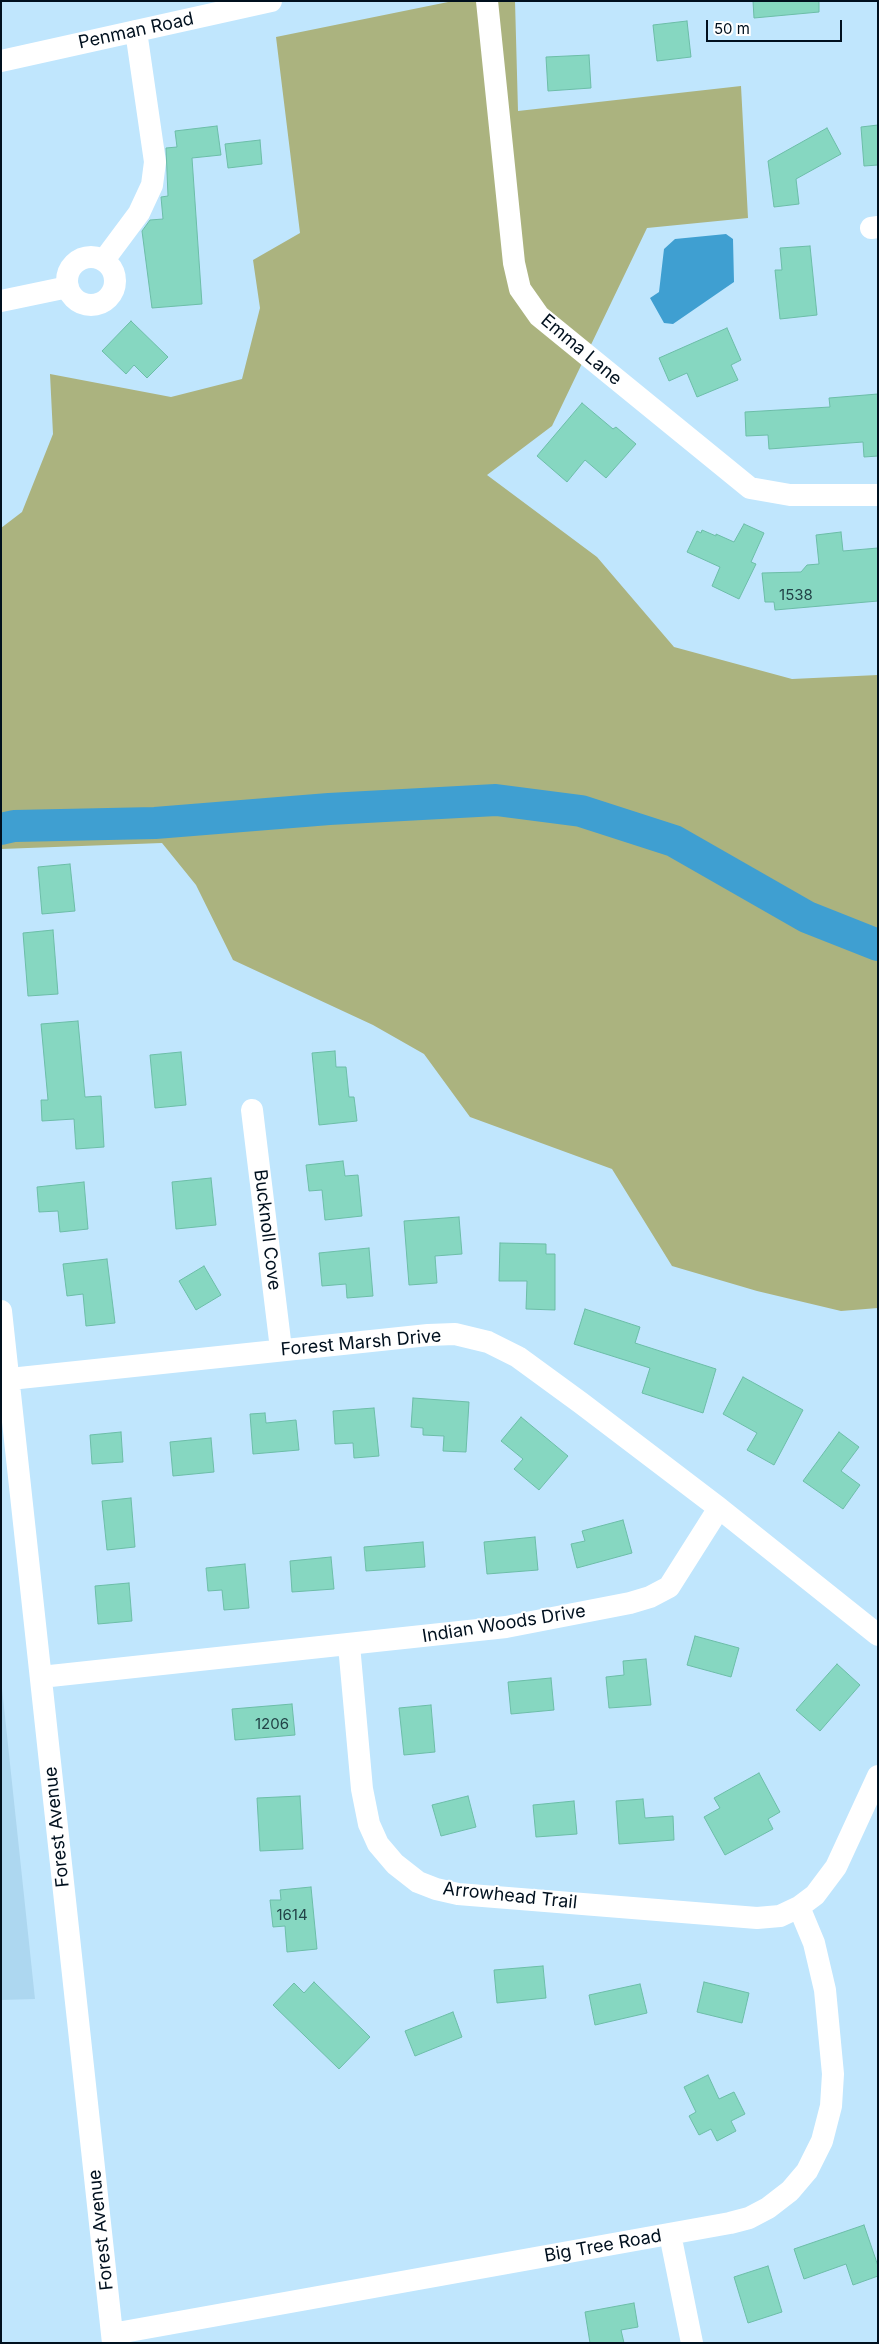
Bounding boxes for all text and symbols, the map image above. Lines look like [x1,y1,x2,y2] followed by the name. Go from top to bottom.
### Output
[76,8,196,54] street label: Penman Road
[709,10,845,42] scale bar
[714,19,750,38] text: 50 m
[536,310,626,390] street label: Emma Lane
[779,586,813,604] house number: 1538
[249,1168,285,1292] street label: Bucknoll Cove
[280,1325,442,1361] street label: Forest Marsh Drive
[421,1600,587,1648] street label: Indian Woods Drive
[255,1715,289,1733] house number: 1206
[40,1766,74,1888] street label: Forest Avenue
[442,1878,578,1914] street label: Arrowhead Trail
[276,1906,308,1924] house number: 1614
[84,2169,118,2291] street label: Forest Avenue
[543,2225,663,2267] street label: Big Tree Road

